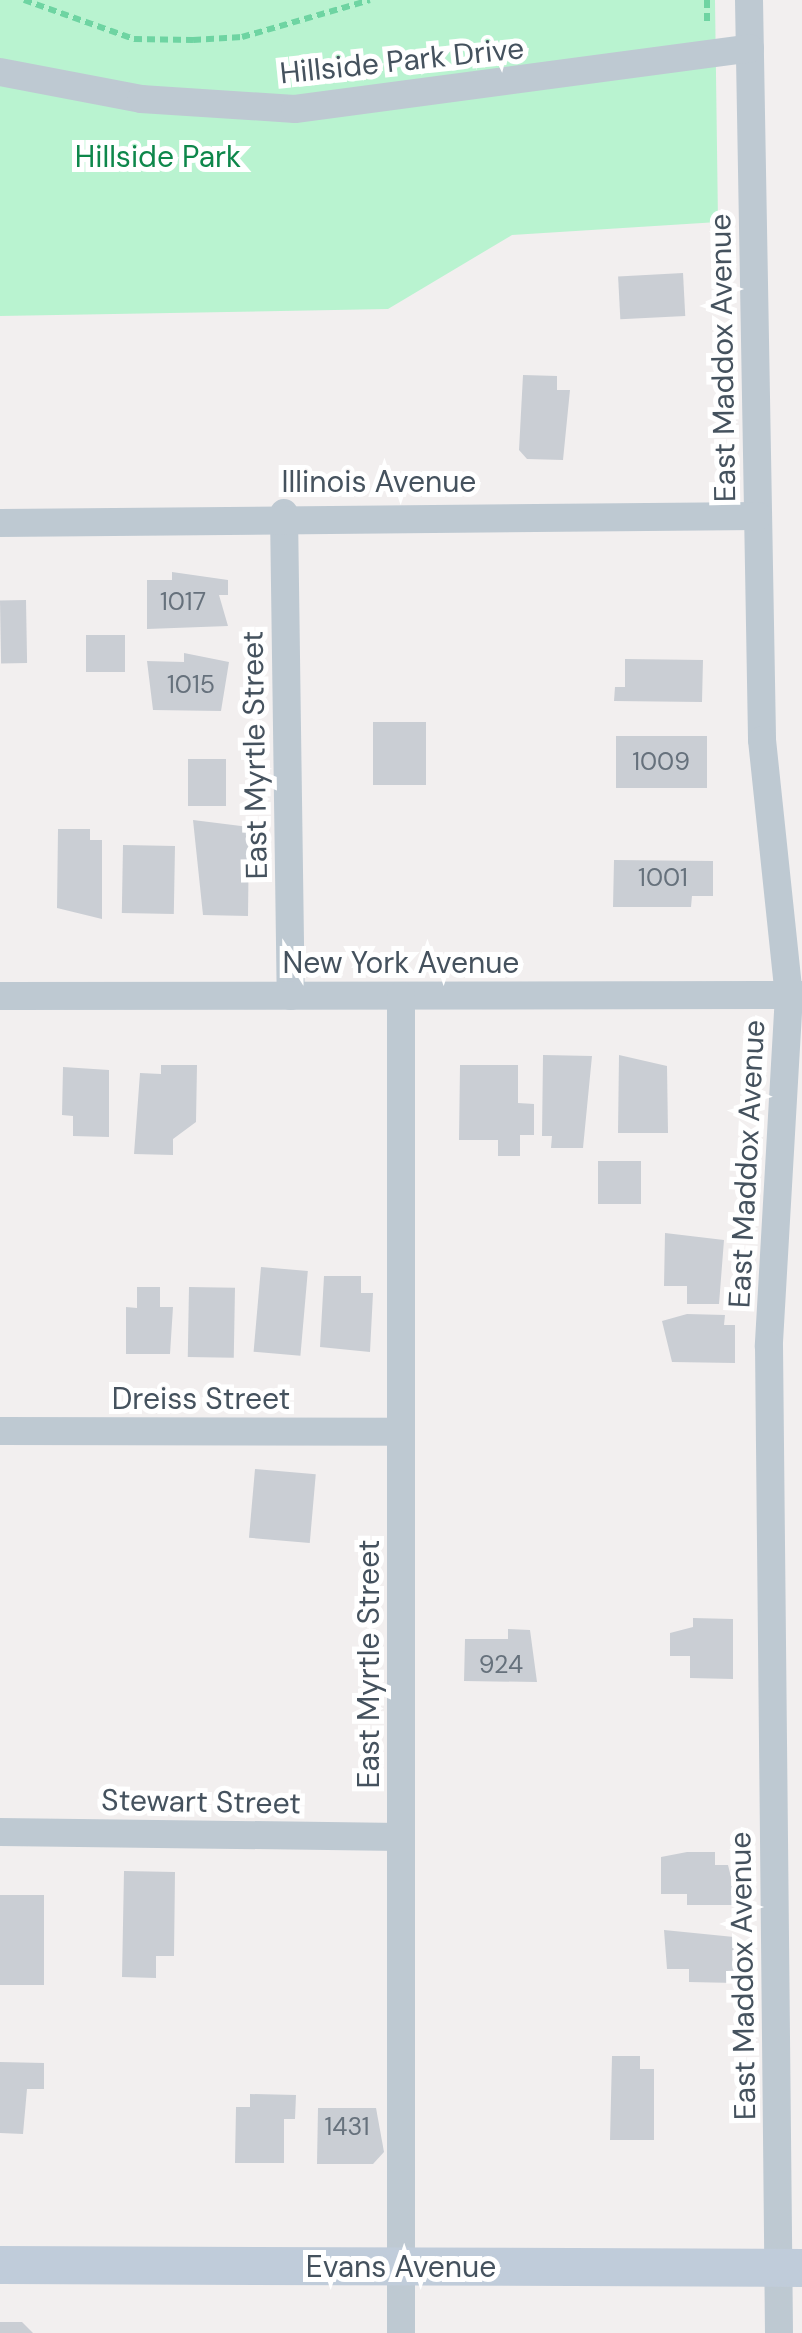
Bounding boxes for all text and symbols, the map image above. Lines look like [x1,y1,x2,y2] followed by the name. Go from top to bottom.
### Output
[278,30,526,92] street label: Hillside Park Drive
[75,139,241,175] park label: Hillside Park
[702,213,744,503] street label: East Maddox Avenue
[282,464,476,500] street label: Illinois Avenue
[160,587,206,617] house number: 1017
[235,630,275,880] street label: East Myrtle Street
[167,670,215,700] house number: 1015
[632,747,690,777] house number: 1009
[638,863,688,893] house number: 1001
[283,945,519,981] street label: New York Avenue
[721,1019,773,1309] street label: East Maddox Avenue
[112,1381,290,1417] street label: Dreiss Street
[351,1540,387,1788] street label: East Myrtle Street
[479,1650,523,1680] house number: 924
[101,1782,301,1822] street label: Stewart Street
[722,1831,764,2121] street label: East Maddox Avenue
[324,2112,370,2142] house number: 1431
[306,2249,496,2285] street label: Evans Avenue

